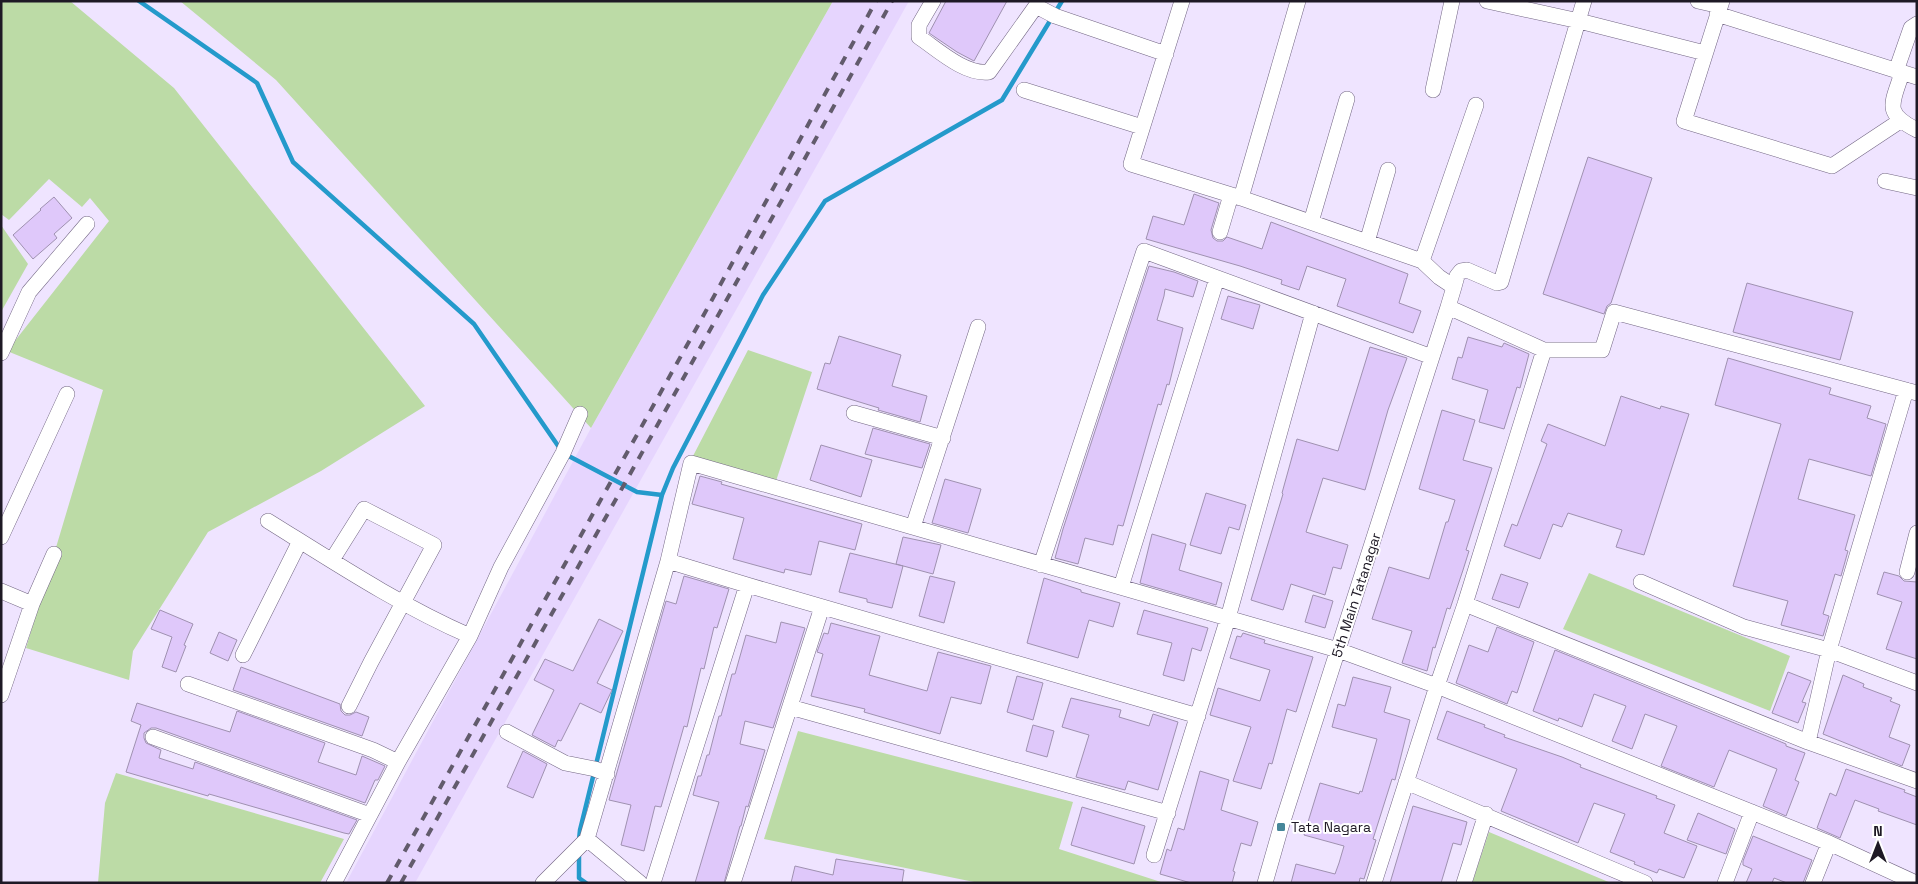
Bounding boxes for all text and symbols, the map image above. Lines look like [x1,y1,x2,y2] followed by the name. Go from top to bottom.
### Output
[1327,530,1385,660] street label: 5th Main Tatanagar
[1291,818,1371,836] place label: Tata Nagara
[1853,819,1903,869] north arrow
[1275,821,1287,833] marker: Tata Nagara
[1873,822,1883,840] text: N

